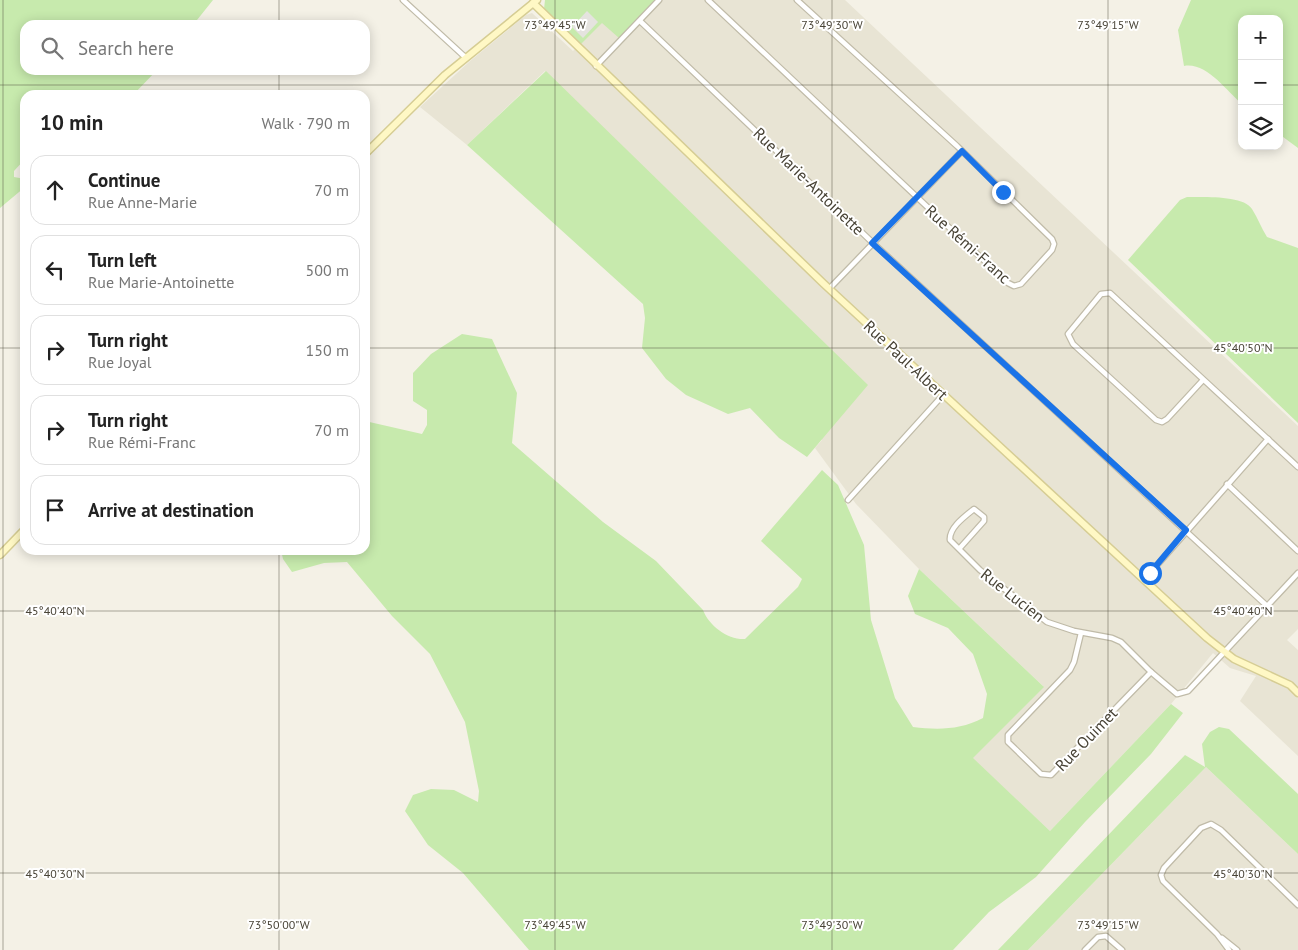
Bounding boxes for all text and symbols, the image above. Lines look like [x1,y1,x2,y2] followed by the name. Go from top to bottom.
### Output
[1238,15,1283,150] map controls
[1238,15,1283,60] button: +
[524,17,586,32] text: 73°49'45"W
[801,17,863,32] text: 73°49'30"W
[1077,17,1139,32] text: 73°49'15"W
[20,20,370,75] search box
[38,34,66,62] icon: search
[78,36,174,60] text: Search here
[1238,60,1283,105] button: −
[1238,105,1283,150] button: layers
[40,109,103,136] text: 10 min
[261,113,350,133] text: Walk · 790 m
[749,123,869,239] street label: Rue Marie-Antoinette
[88,168,160,192] text: Continue
[41,176,69,204] icon: ahead
[314,180,349,200] text: 70 m
[992,181,1015,204] route end
[88,192,197,212] text: Rue Anne-Marie
[921,200,1015,288] street label: Rue Rémi-Franc
[88,248,157,272] text: Turn left
[41,256,69,284] icon: left
[306,260,349,280] text: 500 m
[88,272,235,292] text: Rue Marie-Antoinette
[860,316,953,405] street label: Rue Paul-Albert
[88,328,168,352] text: Turn right
[41,336,69,364] icon: right
[306,340,349,360] text: 150 m
[1213,340,1273,355] text: 45°40'50"N
[88,352,152,372] text: Rue Joyal
[88,408,168,432] text: Turn right
[41,416,69,444] icon: right
[314,420,349,440] text: 70 m
[88,432,196,452] text: Rue Rémi-Franc
[41,496,69,524] icon: arrive
[88,498,254,522] text: Arrive at destination
[1139,562,1162,585] route start
[977,564,1049,626] street label: Rue Lucien
[25,603,85,618] text: 45°40'40"N
[1213,603,1273,618] text: 45°40'40"N
[1051,703,1122,775] street label: Rue Ouimet
[25,866,85,881] text: 45°40'30"N
[1213,866,1273,881] text: 45°40'30"N
[248,917,310,932] text: 73°50'00"W
[524,917,586,932] text: 73°49'45"W
[801,917,863,932] text: 73°49'30"W
[1077,917,1139,932] text: 73°49'15"W

